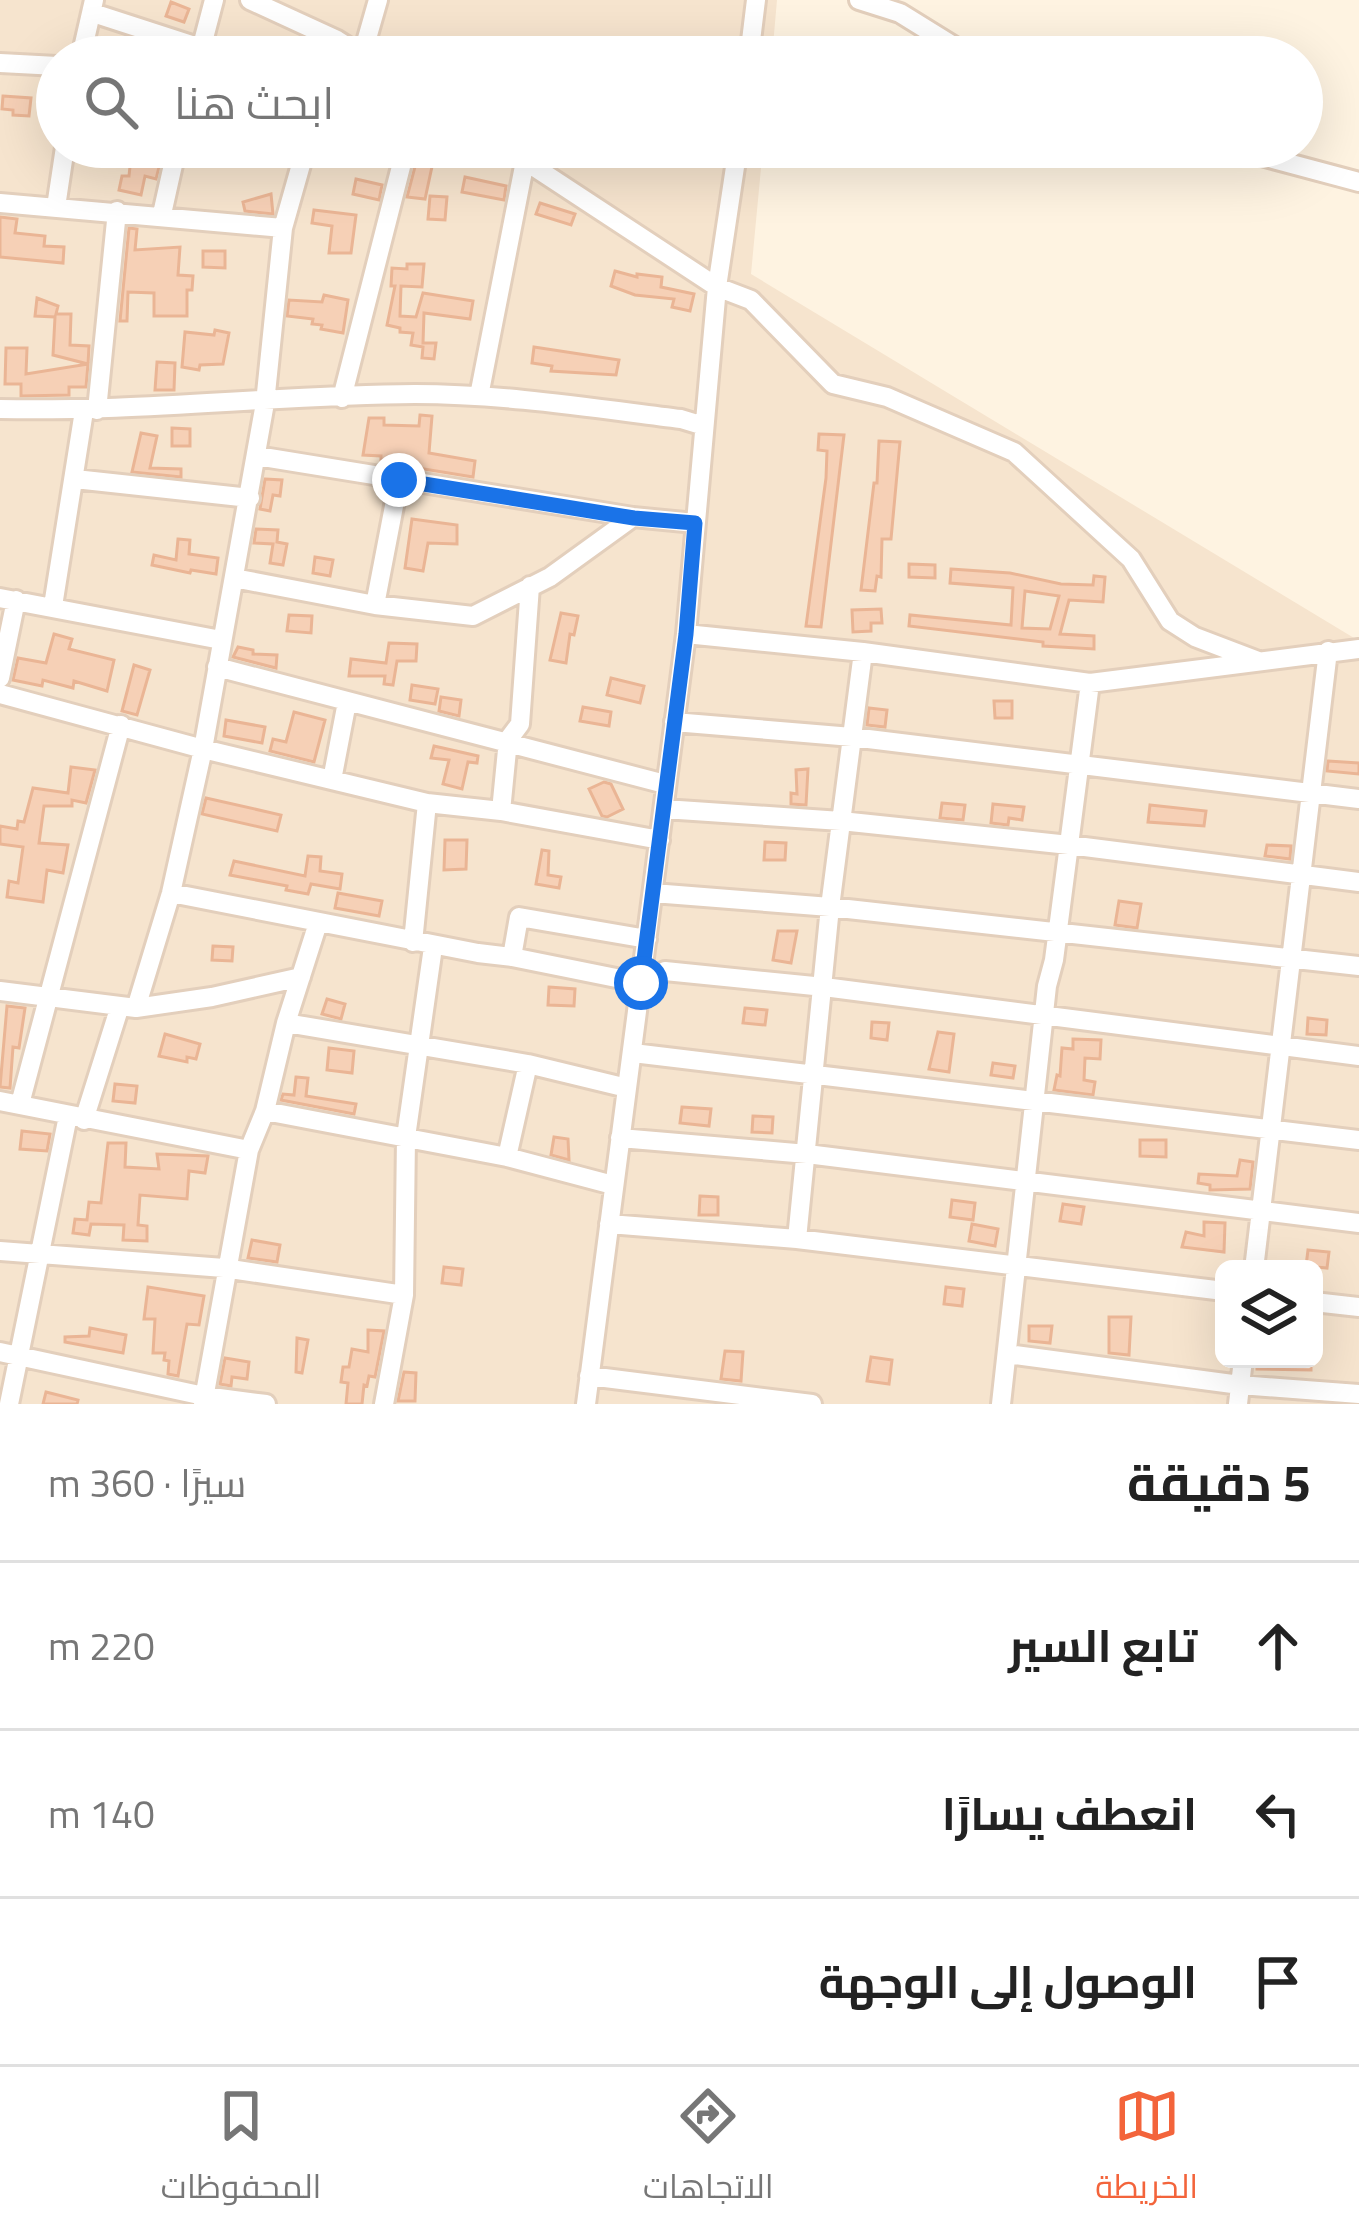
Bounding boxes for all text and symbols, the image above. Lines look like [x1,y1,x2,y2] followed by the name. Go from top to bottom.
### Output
[36,36,1323,168] search box
[174,68,334,136] text: ابحث هنا
[78,69,144,135] icon: search
[372,453,426,507] route end
[614,956,668,1010] route start
[1215,1260,1323,1368] map controls
[1215,1260,1323,1368] button: layers
[1127,1443,1311,1521] text: 5 دقيقة
[48,1453,246,1512] text: سيرًا · 360 m
[1008,1611,1197,1679] text: تابع السير
[1245,1613,1311,1679] icon: ahead
[48,1616,155,1675] text: 220 m
[942,1779,1197,1847] text: انعطف يسارًا
[1245,1781,1311,1847] icon: left
[48,1784,155,1843] text: 140 m
[819,1947,1197,2015] text: الوصول إلى الوجهة
[1245,1949,1311,2015] icon: arrive
[161,2083,321,2217] tab: المحفوظات
[643,2083,774,2217] tab: الاتجاهات
[1095,2083,1198,2217] tab: الخريطة

